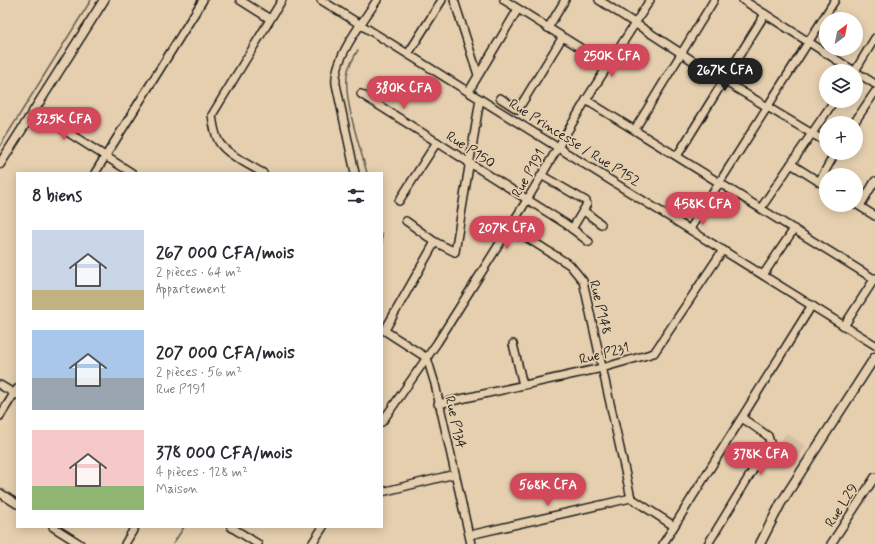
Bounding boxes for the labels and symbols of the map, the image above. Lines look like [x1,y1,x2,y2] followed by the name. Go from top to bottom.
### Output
[819,12,863,56] north arrow
[571,44,653,78] pin: 250K CFA
[684,58,766,92] pin: 267K CFA
[363,76,445,110] pin: 380K CFA
[505,95,644,191] street label: Rue Princesse / Rue P152
[23,107,105,141] pin: 325K CFA
[442,127,498,172] street label: Rue P150
[508,146,550,201] street label: Rue P191
[662,192,744,226] pin: 458K CFA
[466,216,548,250] pin: 207K CFA
[585,278,615,336] street label: Rue P148
[577,339,631,369] street label: Rue P231
[440,394,470,450] street label: Rue P134
[720,442,802,476] pin: 378K CFA
[507,473,589,507] pin: 568K CFA
[821,480,863,531] street label: Rue L29

